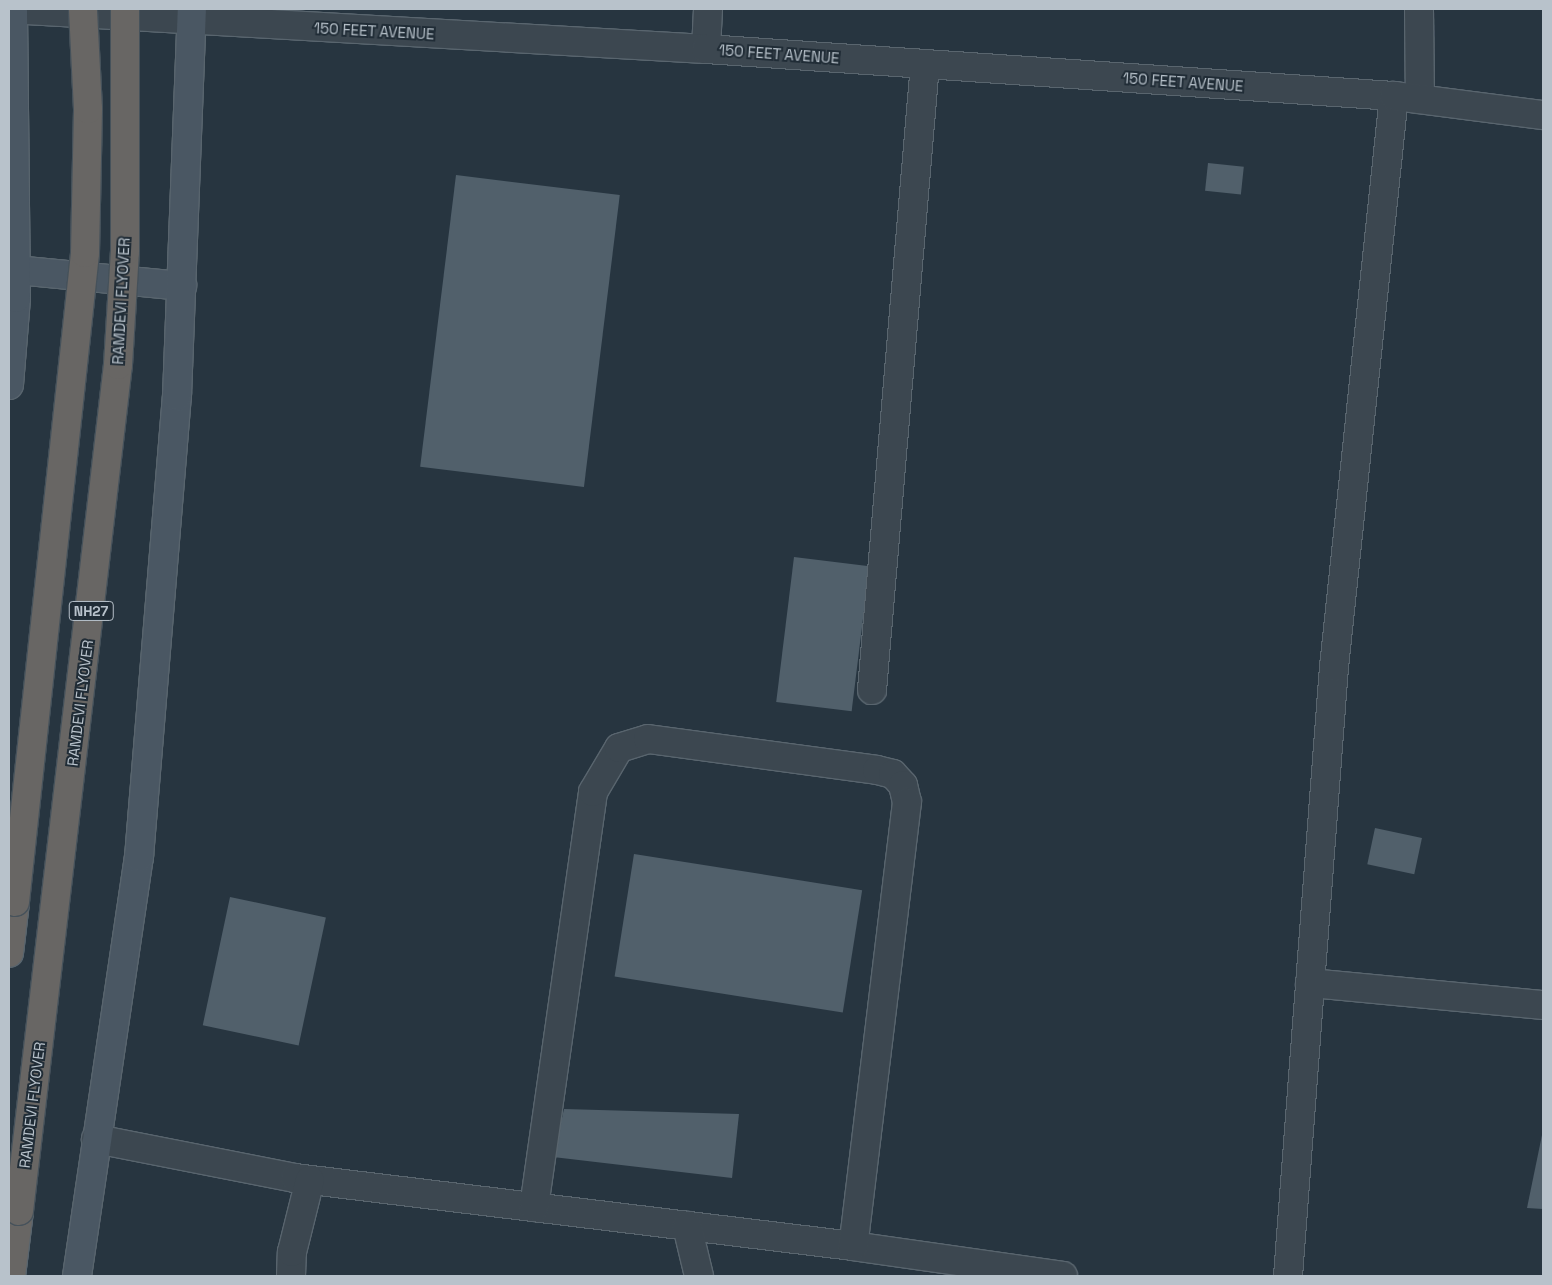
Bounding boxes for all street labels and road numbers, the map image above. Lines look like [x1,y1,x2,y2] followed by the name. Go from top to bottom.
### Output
[313,19,435,43] street label: 150 FEET AVENUE
[718,41,840,67] street label: 150 FEET AVENUE
[1122,69,1244,95] street label: 150 FEET AVENUE
[109,237,133,365] street label: RAMDEVI FLYOVER
[68,600,114,622] road number: NH27
[63,639,97,767] street label: RAMDEVI FLYOVER
[15,1041,49,1169] street label: RAMDEVI FLYOVER

